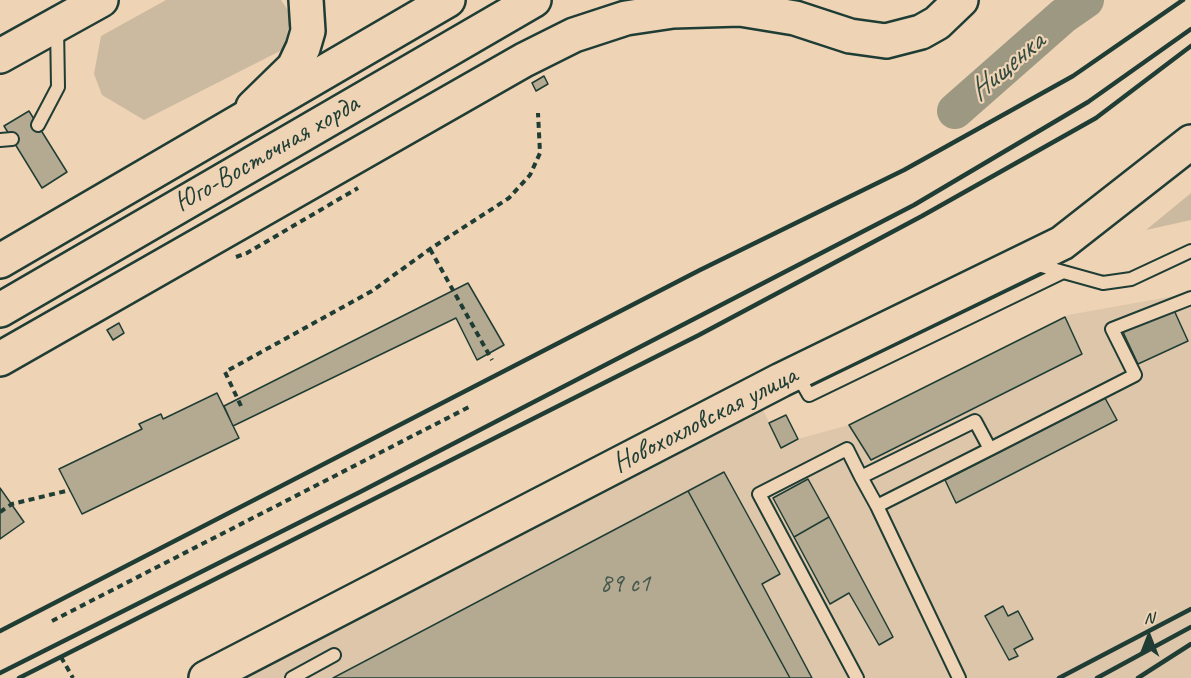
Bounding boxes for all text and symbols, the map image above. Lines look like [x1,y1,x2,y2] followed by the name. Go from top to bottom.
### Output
[962,25,1052,109] water label: Нищенка
[169,88,365,220] street label: Юго-Восточная хорда
[607,359,803,481] street label: Новохохловская улица
[600,568,650,600] house number: 89 с1
[1119,606,1179,666] north arrow
[1144,608,1154,628] text: N

